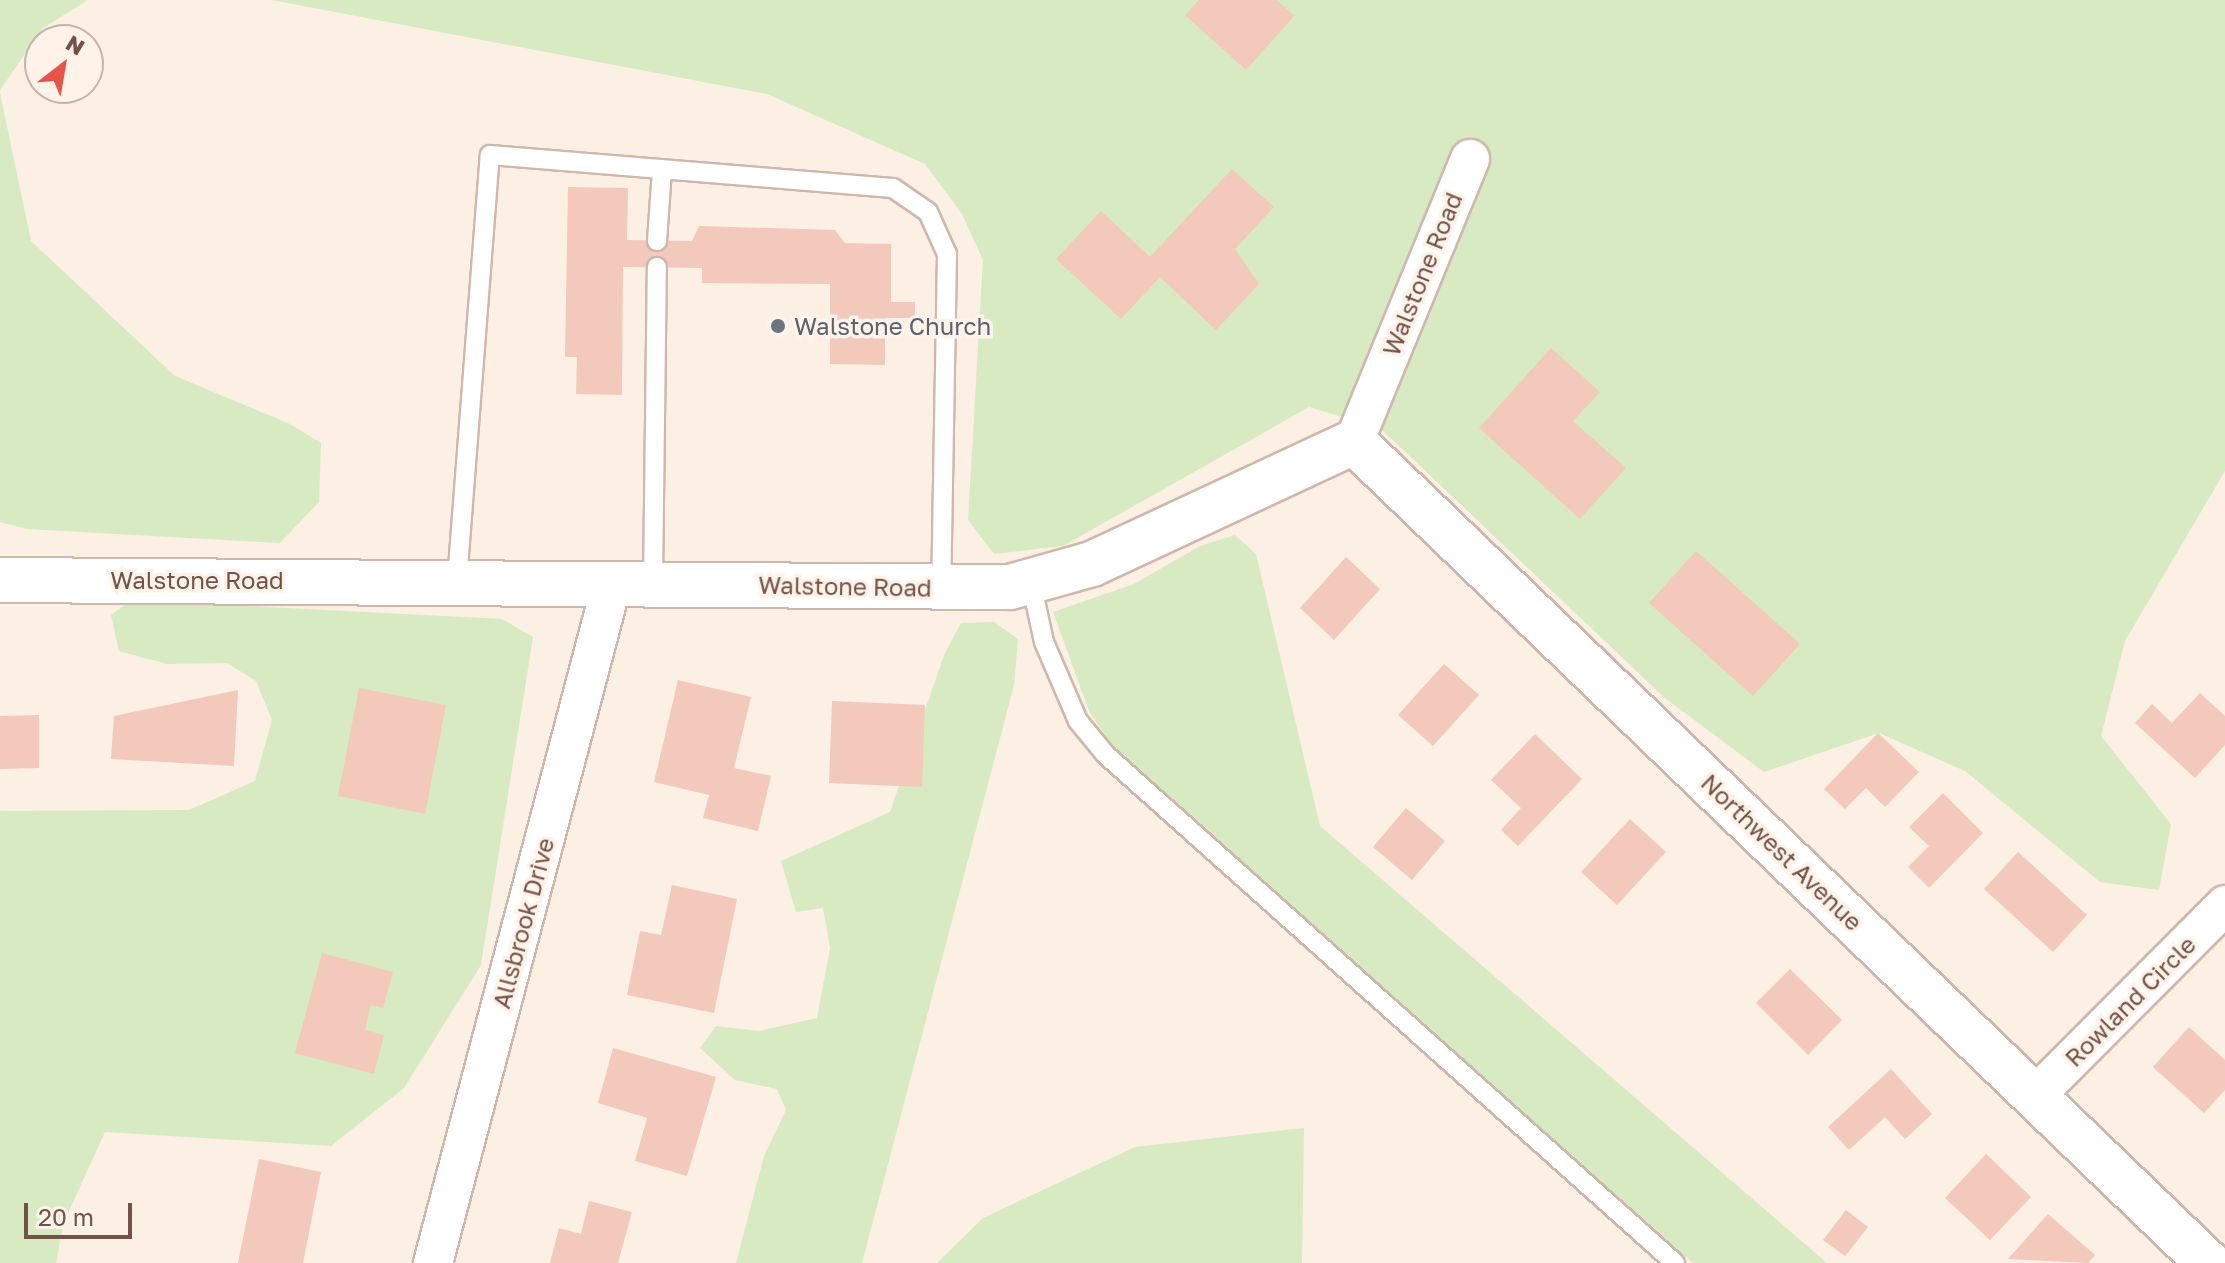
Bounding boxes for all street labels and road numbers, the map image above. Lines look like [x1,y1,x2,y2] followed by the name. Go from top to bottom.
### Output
[1376,188,1468,360] street label: Walstone Road
[110,566,284,594] street label: Walstone Road
[758,570,932,602] street label: Walstone Road
[1695,768,1869,936] street label: Northwest Avenue
[486,835,560,1011] street label: Allsbrook Drive
[2059,930,2201,1072] street label: Rowland Circle

